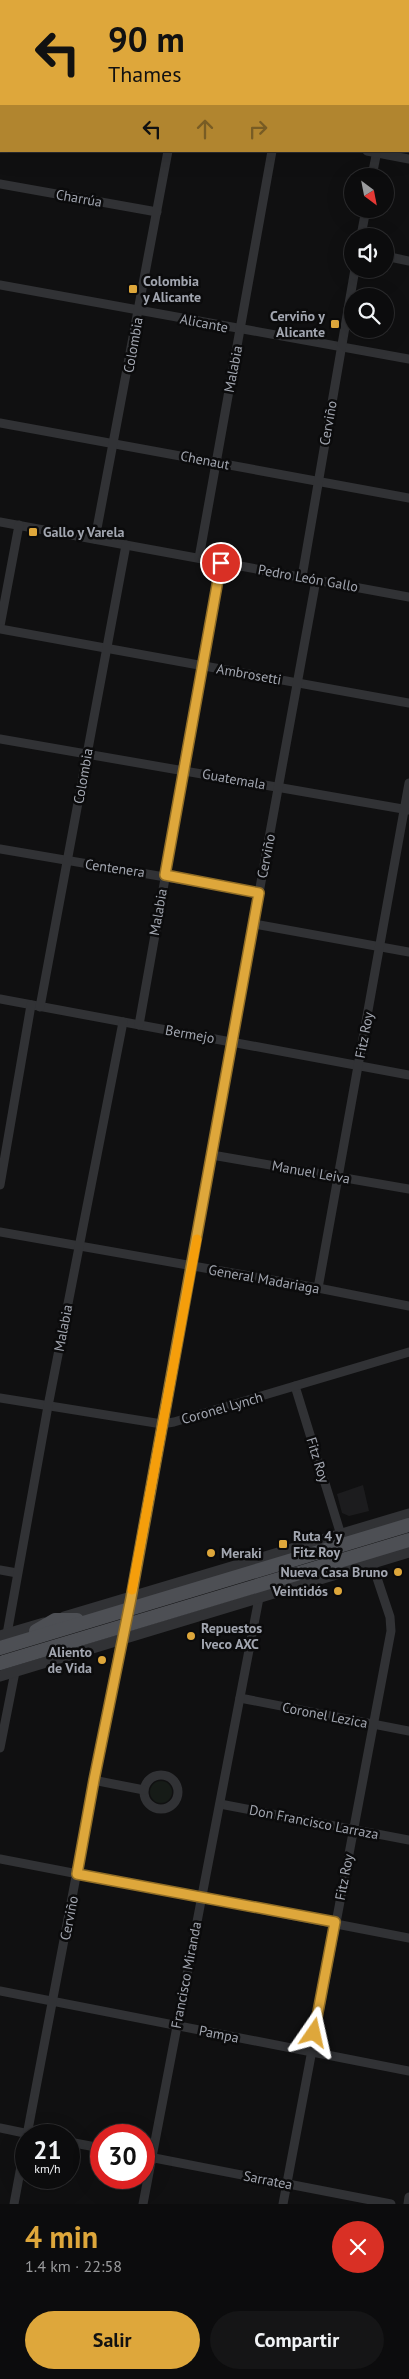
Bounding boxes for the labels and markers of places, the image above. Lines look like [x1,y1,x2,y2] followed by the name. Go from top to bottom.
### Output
[142,272,201,306] place label: Colombia y Alicante
[127,283,139,295] marker: Colombia y Alicante
[270,307,325,341] place label: Cerviño y Alicante
[329,318,341,330] marker: Cerviño y Alicante
[43,523,125,541] place label: Gallo y Varela
[27,526,39,538] marker: Gallo y Varela
[200,542,242,584] pin
[293,1527,343,1561] place label: Ruta 4 y Fitz Roy
[277,1538,289,1550] marker: Ruta 4 y Fitz Roy
[221,1544,262,1562] place label: Meraki
[205,1547,217,1559] marker: Meraki
[280,1563,388,1581] place label: Nueva Casa Bruno
[392,1566,404,1578] marker: Nueva Casa Bruno
[271,1582,328,1600] place label: Veintidós
[332,1585,344,1597] marker: Veintidós
[201,1619,262,1653] place label: Repuestos Iveco AXC
[185,1630,197,1642] marker: Repuestos Iveco AXC
[48,1643,92,1677] place label: Aliento de Vida
[96,1654,108,1666] marker: Aliento de Vida

